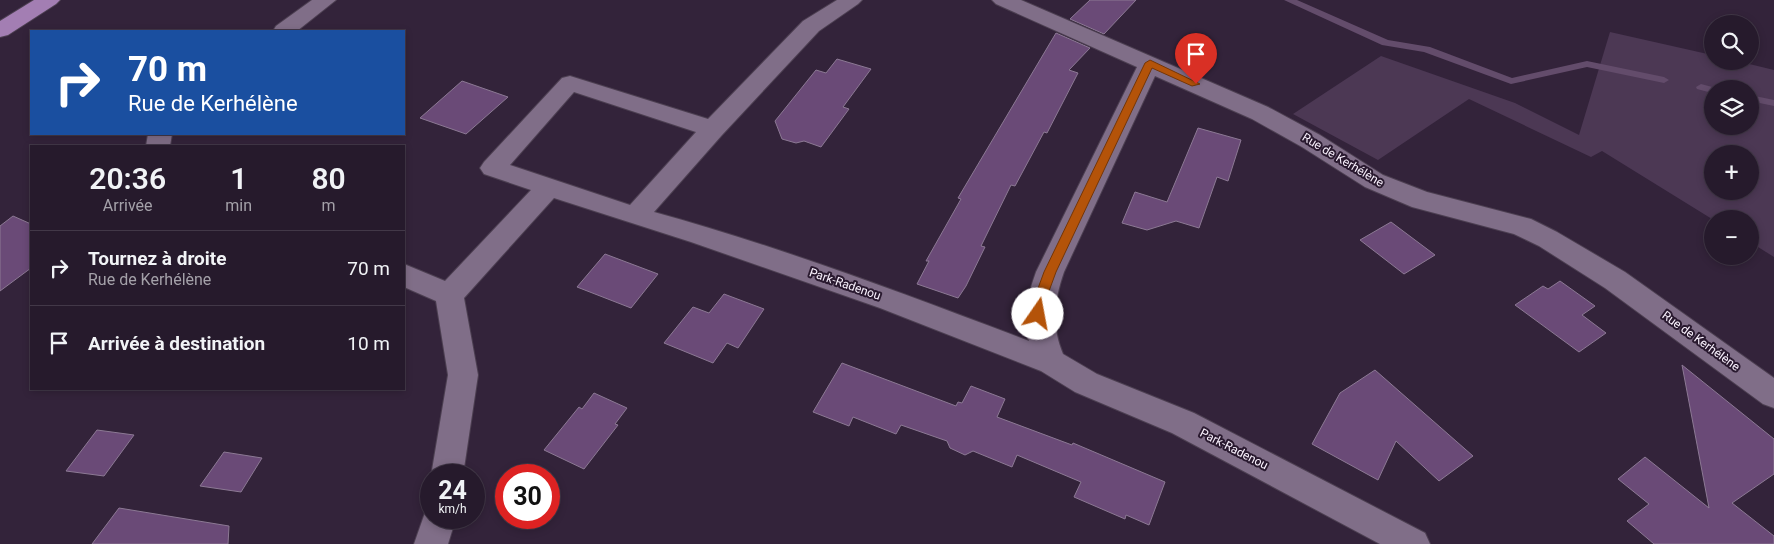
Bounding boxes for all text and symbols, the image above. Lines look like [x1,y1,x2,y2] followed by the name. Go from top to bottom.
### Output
[1704,15,1759,265] map controls
[1704,15,1759,70] button: search
[1175,33,1217,84] pin
[1182,40,1210,68] icon: arrive
[128,49,207,90] text: 70 m
[45,50,110,115] icon: right
[1704,80,1759,135] button: layers
[128,91,298,116] text: Rue de Kerhélène
[1300,130,1386,190] street label: Rue de Kerhélène
[1704,145,1759,200] button: +
[89,161,166,196] text: 20:36
[230,161,247,196] text: 1
[311,161,346,196] text: 80
[103,196,153,215] text: Arrivée
[225,196,252,215] text: min
[322,196,336,215] text: m
[1704,210,1759,265] button: −
[88,247,227,270] text: Tournez à droite
[45,254,73,282] icon: right
[347,257,390,280] text: 70 m
[807,265,883,303] street label: Park-Radenou
[88,270,211,289] text: Rue de Kerhélène
[1011,287,1063,339] position arrow
[1659,308,1743,374] street label: Rue de Kerhélène
[45,329,73,357] icon: arrive
[88,332,265,355] text: Arrivée à destination
[347,332,390,355] text: 10 m
[1198,426,1270,472] street label: Park-Radenou
[495,464,560,529] speed limit sign: 30
[438,476,467,505] text: 24
[438,502,467,516] text: km/h

